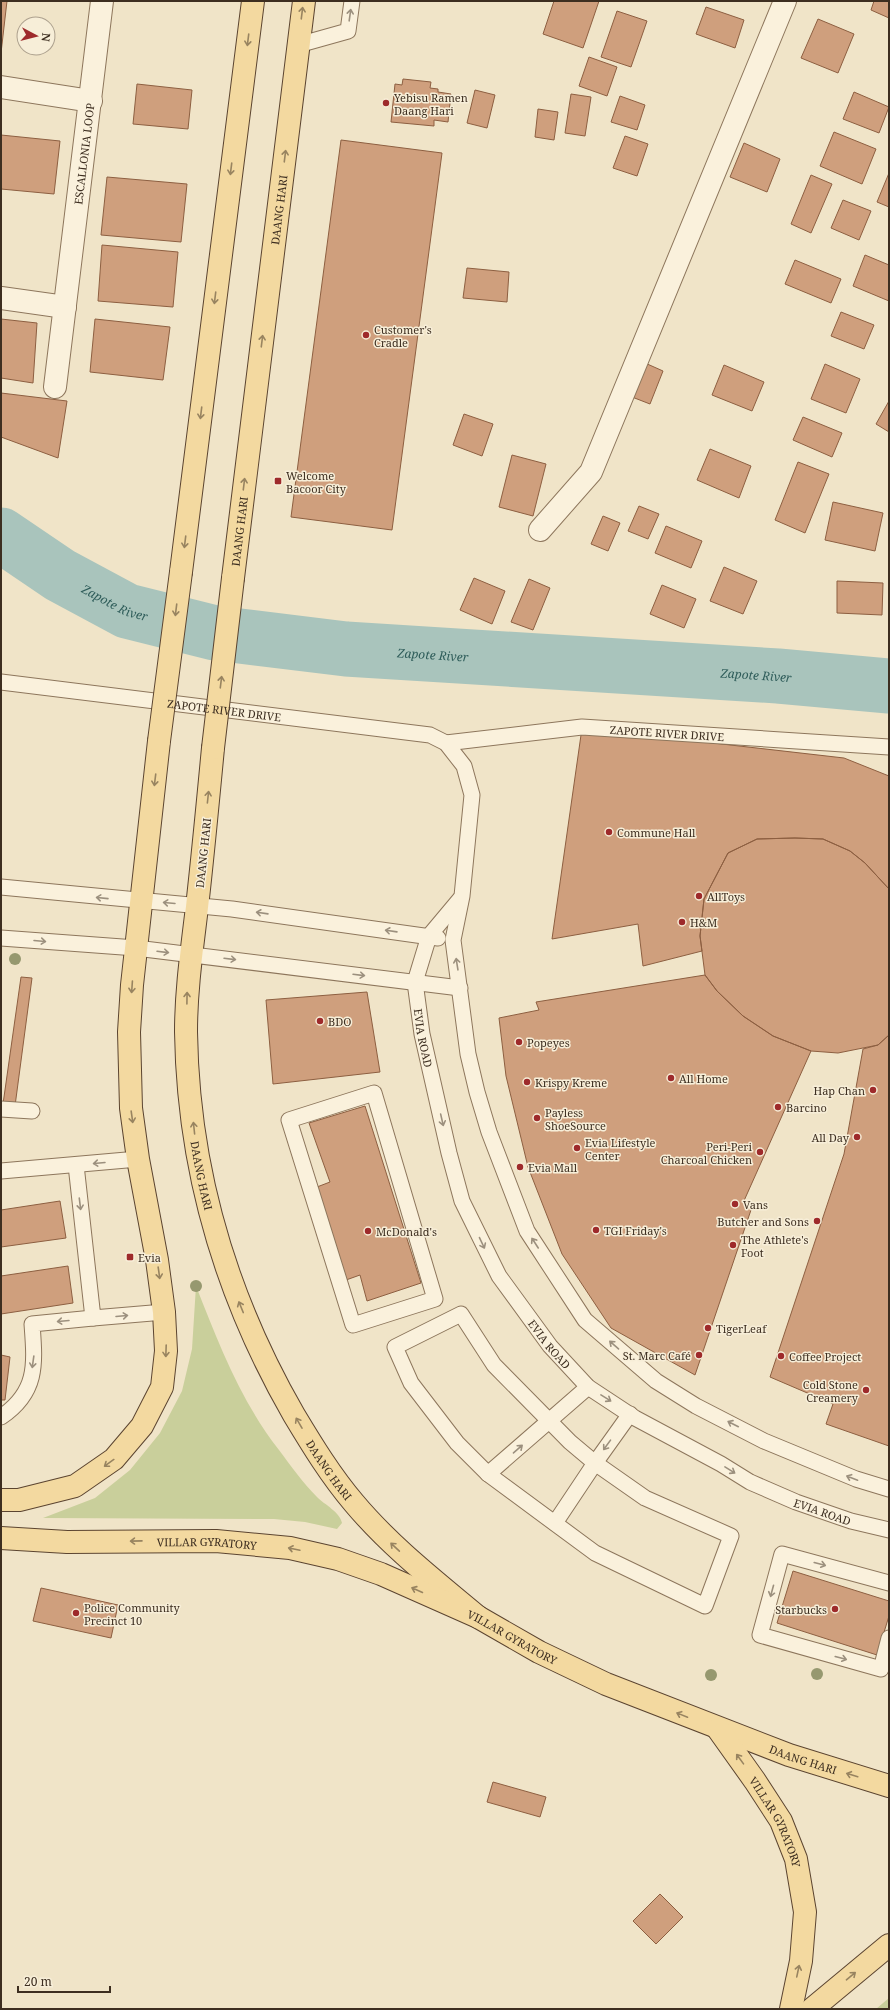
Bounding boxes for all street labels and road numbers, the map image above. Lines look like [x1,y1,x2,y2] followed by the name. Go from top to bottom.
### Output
[70,102,97,205] street label: ESCALLONIA LOOP
[267,174,290,246] street label: DAANG HARI
[227,496,250,567] street label: DAANG HARI
[167,695,282,724] street label: ZAPOTE RIVER DRIVE
[609,721,725,744] street label: ZAPOTE RIVER DRIVE
[192,817,214,889] street label: DAANG HARI
[411,1008,437,1069] street label: EVIA ROAD
[188,1140,217,1212] street label: DAANG HARI
[525,1316,574,1372] street label: EVIA ROAD
[303,1437,356,1503] street label: DAANG HARI
[792,1494,853,1528] street label: EVIA ROAD
[157,1533,258,1552] street label: VILLAR GYRATORY
[465,1606,560,1667] street label: VILLAR GYRATORY
[767,1741,839,1777] street label: DAANG HARI
[747,1773,805,1868] street label: VILLAR GYRATORY

